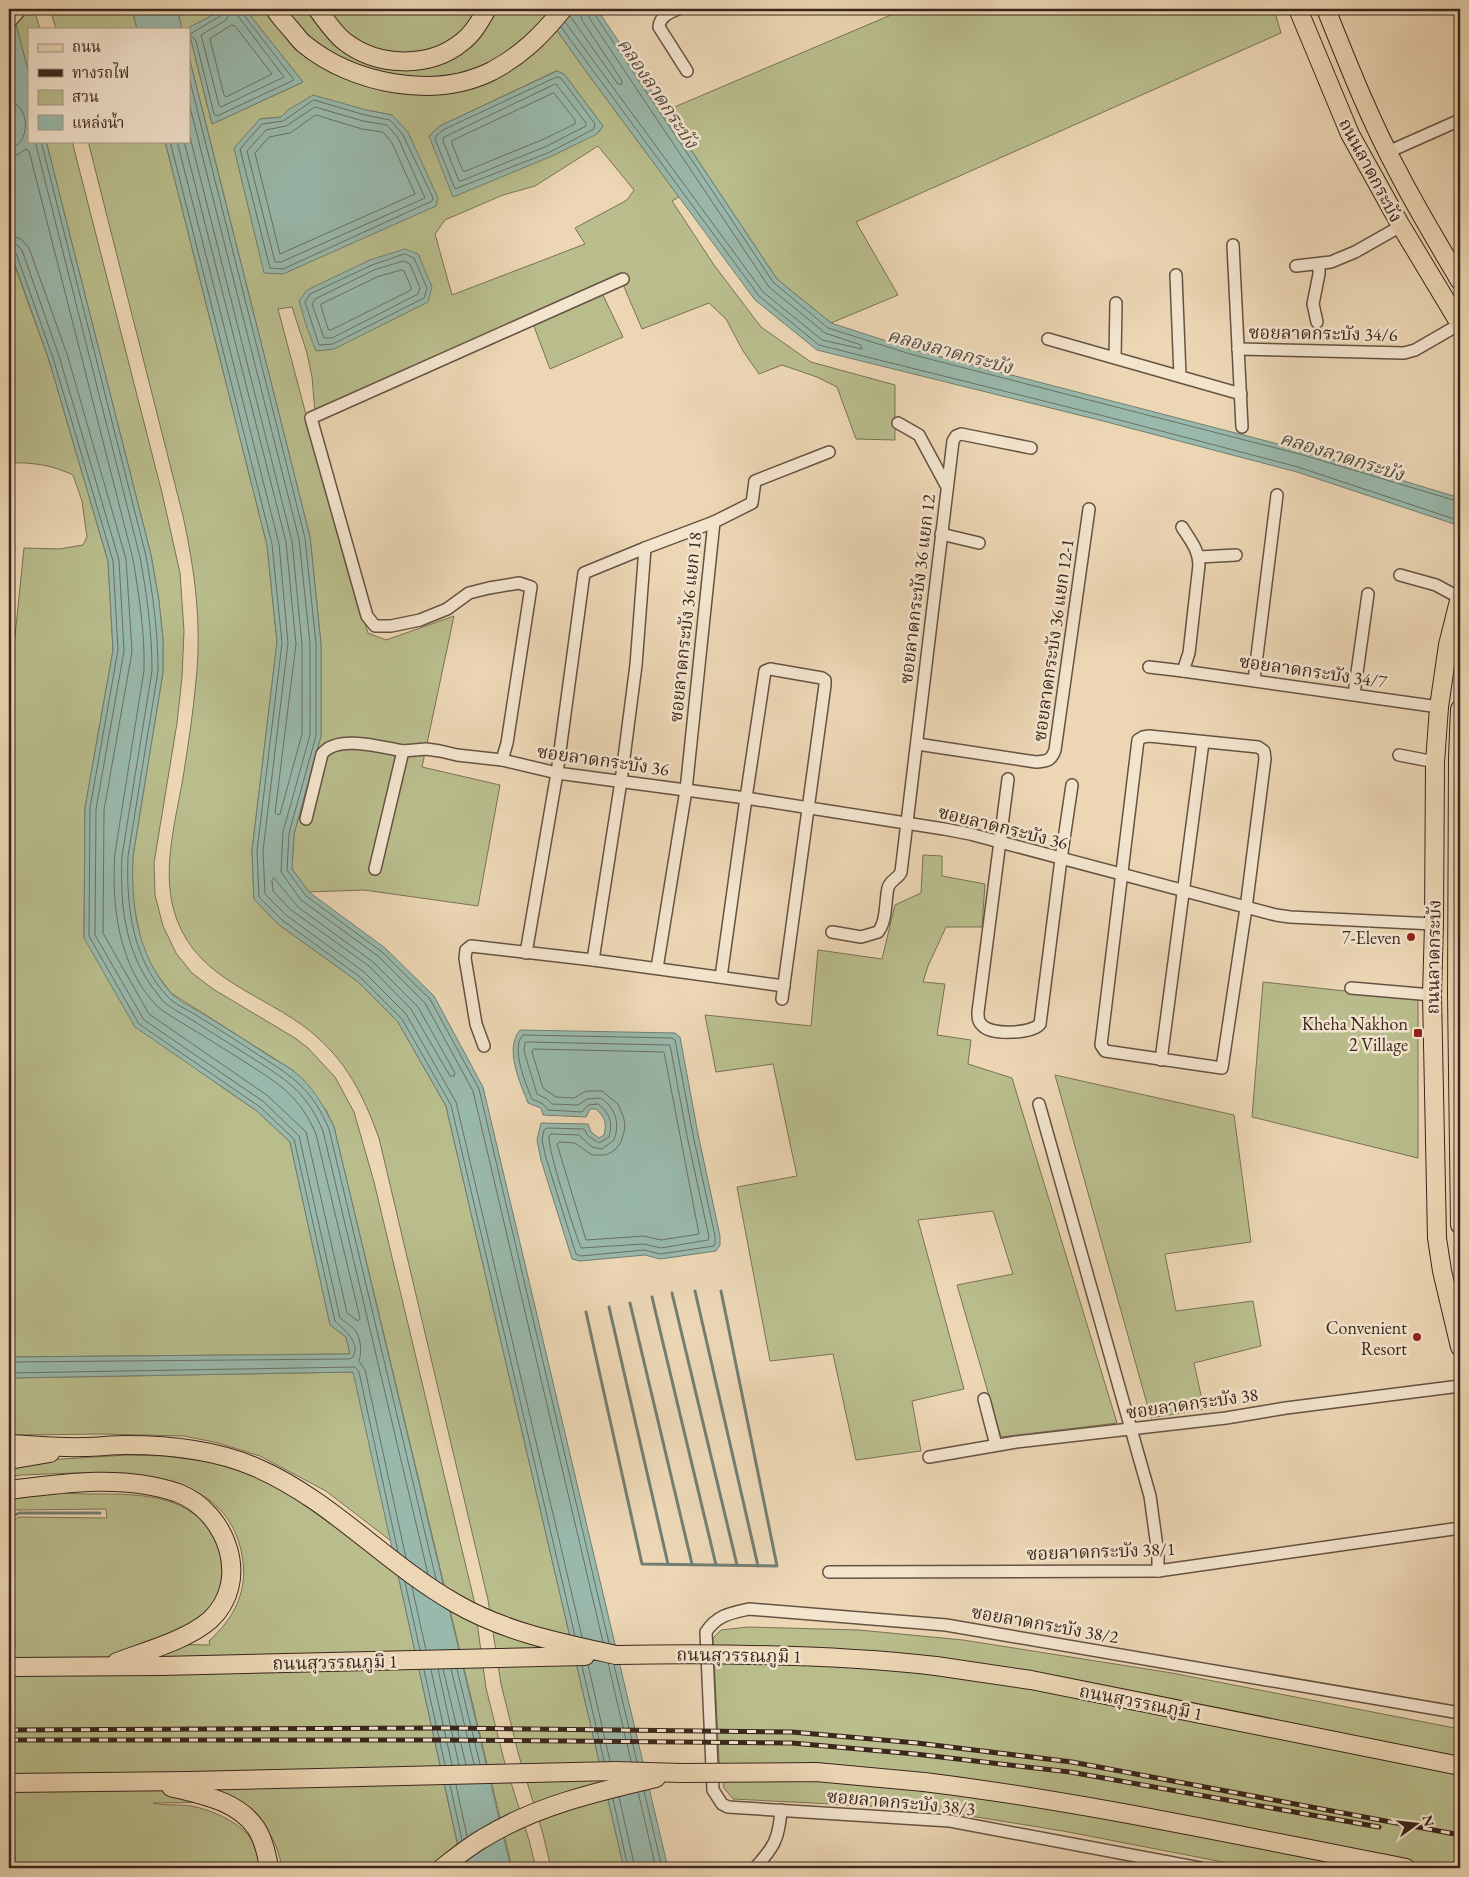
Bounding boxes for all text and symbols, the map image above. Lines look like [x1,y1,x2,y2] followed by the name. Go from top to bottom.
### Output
[28,28,190,142] legend
[612,33,705,154] water label: คลองลาดกระบัง
[72,37,101,56] text: ถนน
[72,62,129,82] text: ทางรถไฟ
[72,87,99,106] text: สวน
[72,112,124,132] text: แหล่งน้ำ
[1334,114,1408,226] street label: ถนนลาดกระบัง
[1248,320,1398,346] street label: ซอยลาดกระบัง 34/6
[885,322,1017,380] water label: คลองลาดกระบัง
[1277,425,1408,487] water label: คลองลาดกระบัง
[894,492,940,685] street label: ซอยลาดกระบัง 36 แยก 12
[664,531,706,723] street label: ซอยลาดกระบัง 36 แยก 18
[1027,537,1079,743] street label: ซอยลาดกระบัง 36 แยก 12-1
[1238,649,1389,693] street label: ซอยลาดกระบัง 34/7
[536,739,671,781] street label: ซอยลาดกระบัง 36
[936,800,1071,854] street label: ซอยลาดกระบัง 36
[1421,899,1445,1015] street label: ถนนลาดกระบัง
[1342,926,1401,949] place label: 7-Eleven
[1405,931,1417,943] marker: 7-Eleven
[1302,1012,1408,1056] place label: Kheha Nakhon 2 Village
[1412,1027,1424,1039] marker: Kheha Nakhon 2 Village
[1326,1316,1407,1360] place label: Convenient Resort
[1411,1331,1423,1343] marker: Convenient Resort
[1125,1382,1259,1424] street label: ซอยลาดกระบัง 38
[1026,1537,1176,1565] street label: ซอยลาดกระบัง 38/1
[970,1600,1121,1648] street label: ซอยลาดกระบัง 38/2
[676,1642,802,1669] street label: ถนนสุวรรณภูมิ 1
[272,1649,398,1676] street label: ถนนสุวรรณภูมิ 1
[1077,1679,1205,1726] street label: ถนนสุวรรณภูมิ 1
[826,1784,976,1820] street label: ซอยลาดกระบัง 38/3
[1392,1800,1442,1850] north arrow
[1418,1813,1439,1829] text: N

